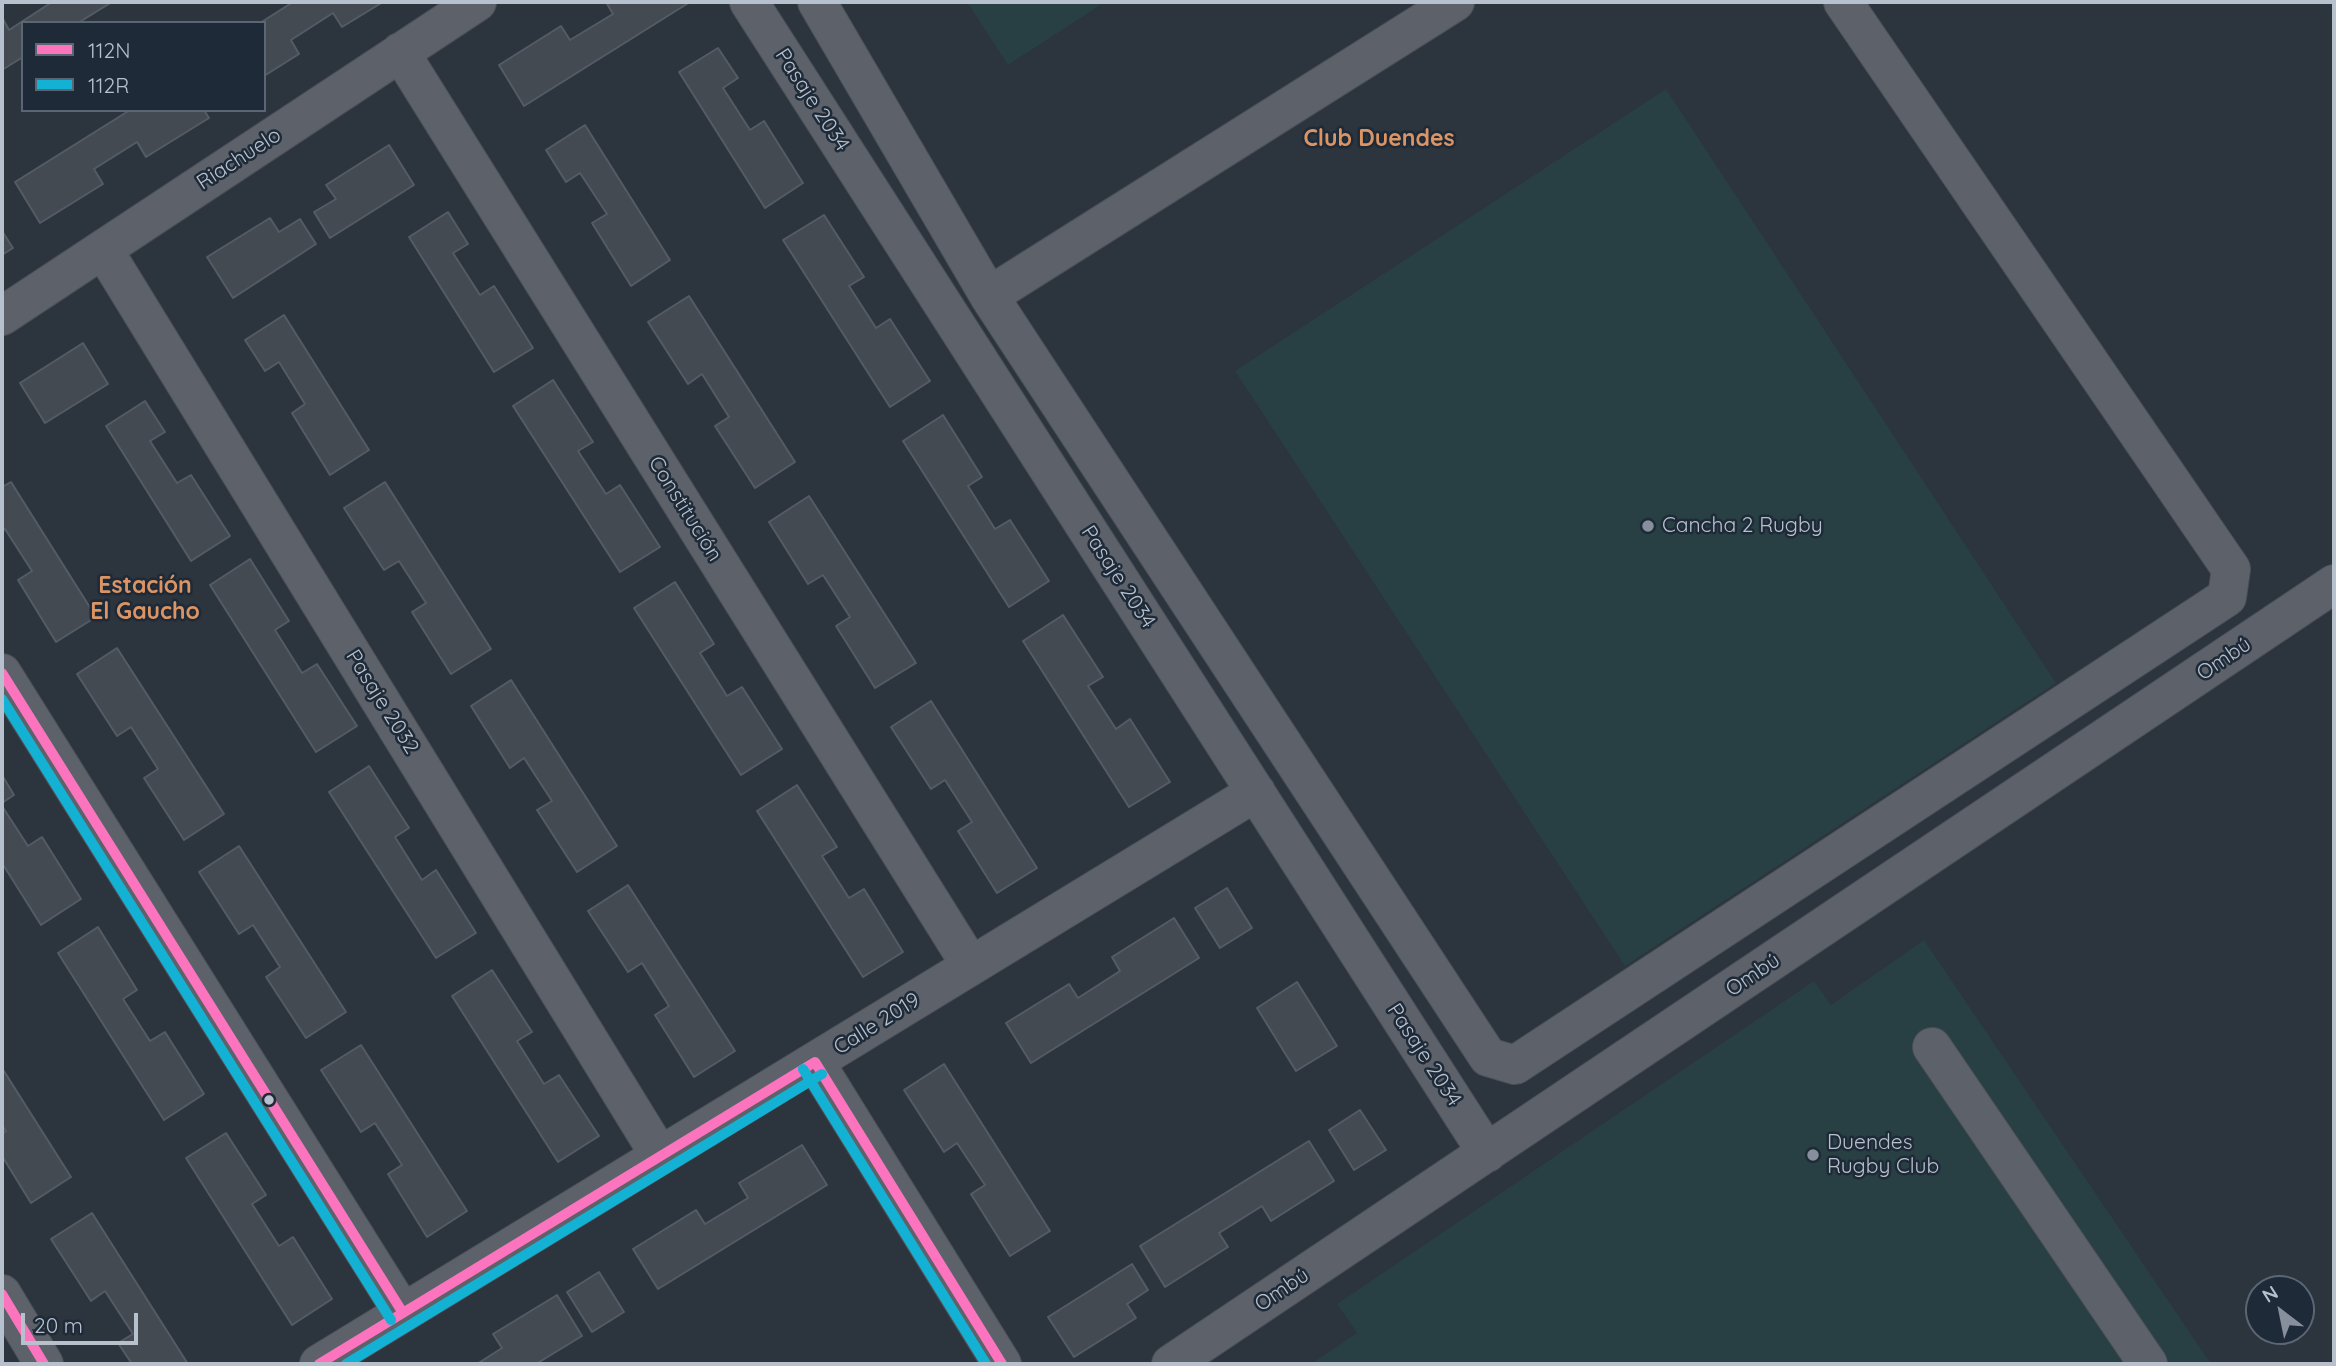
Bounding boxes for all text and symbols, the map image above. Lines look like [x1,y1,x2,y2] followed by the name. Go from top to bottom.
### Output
[21,21,266,112] legend
[88,37,130,63] text: 112N
[769,44,855,156] street label: Pasaje 2034
[88,72,129,98] text: 112R
[192,123,286,195] street label: Riachuelo
[1303,125,1455,153] district label: Club Duendes
[643,452,727,566] street label: Constitución
[1662,513,1823,539] place label: Cancha 2 Rugby
[1640,518,1656,534] marker: Cancha 2 Rugby
[1075,521,1161,633] street label: Pasaje 2034
[90,572,200,626] district label: Estación El Gaucho
[2192,632,2256,686] street label: Ombú
[340,645,424,759] street label: Pasaje 2032
[1721,948,1785,1002] street label: Ombú
[829,988,925,1060] street label: Calle 2019
[1381,999,1467,1111] street label: Pasaje 2034
[262,1093,276,1107] unlabelled marker
[1827,1130,1939,1180] place label: Duendes Rugby Club
[1805,1147,1821,1163] marker: Duendes Rugby Club
[1250,1263,1314,1317] street label: Ombú
[2245,1275,2315,1345] north arrow
[2258,1280,2282,1308] text: N
[24,1300,142,1344] scale bar
[34,1312,83,1338] text: 20 m

